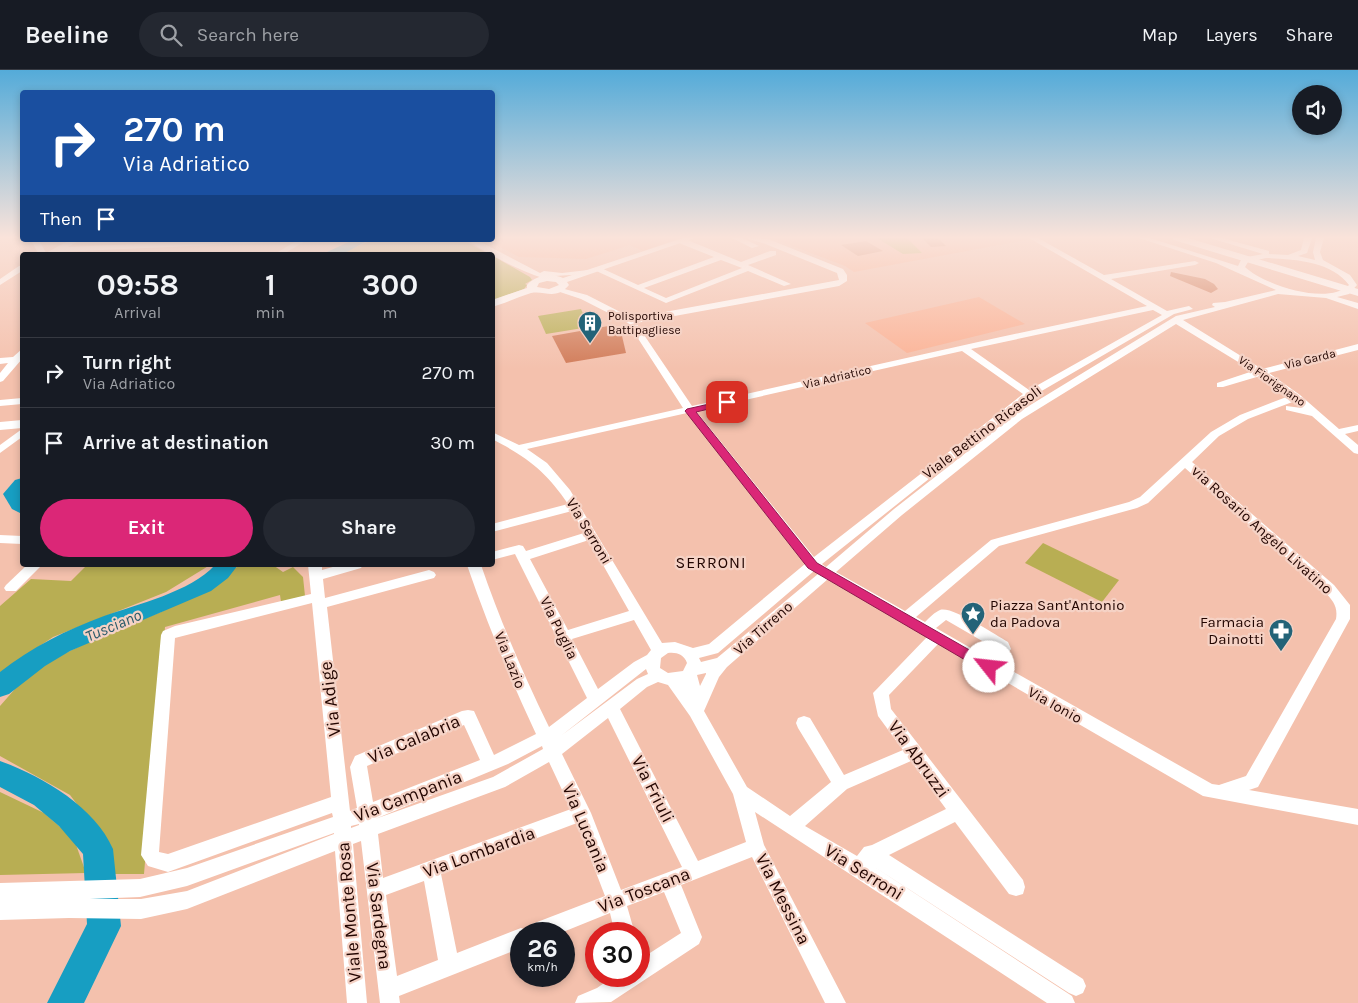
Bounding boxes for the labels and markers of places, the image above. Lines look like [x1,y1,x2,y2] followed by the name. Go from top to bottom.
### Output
[608,309,681,337] place label: Polisportiva Battipagliese
[577,310,603,344] building icon: Polisportiva Battipagliese
[706,381,748,423] pin
[990,596,1124,631] place label: Piazza Sant'Antonio da Padova
[960,601,986,635] place icon: Piazza Sant'Antonio da Padova
[1200,613,1264,648] place label: Farmacia Dainotti
[1268,618,1294,652] pharmacy icon: Farmacia Dainotti

